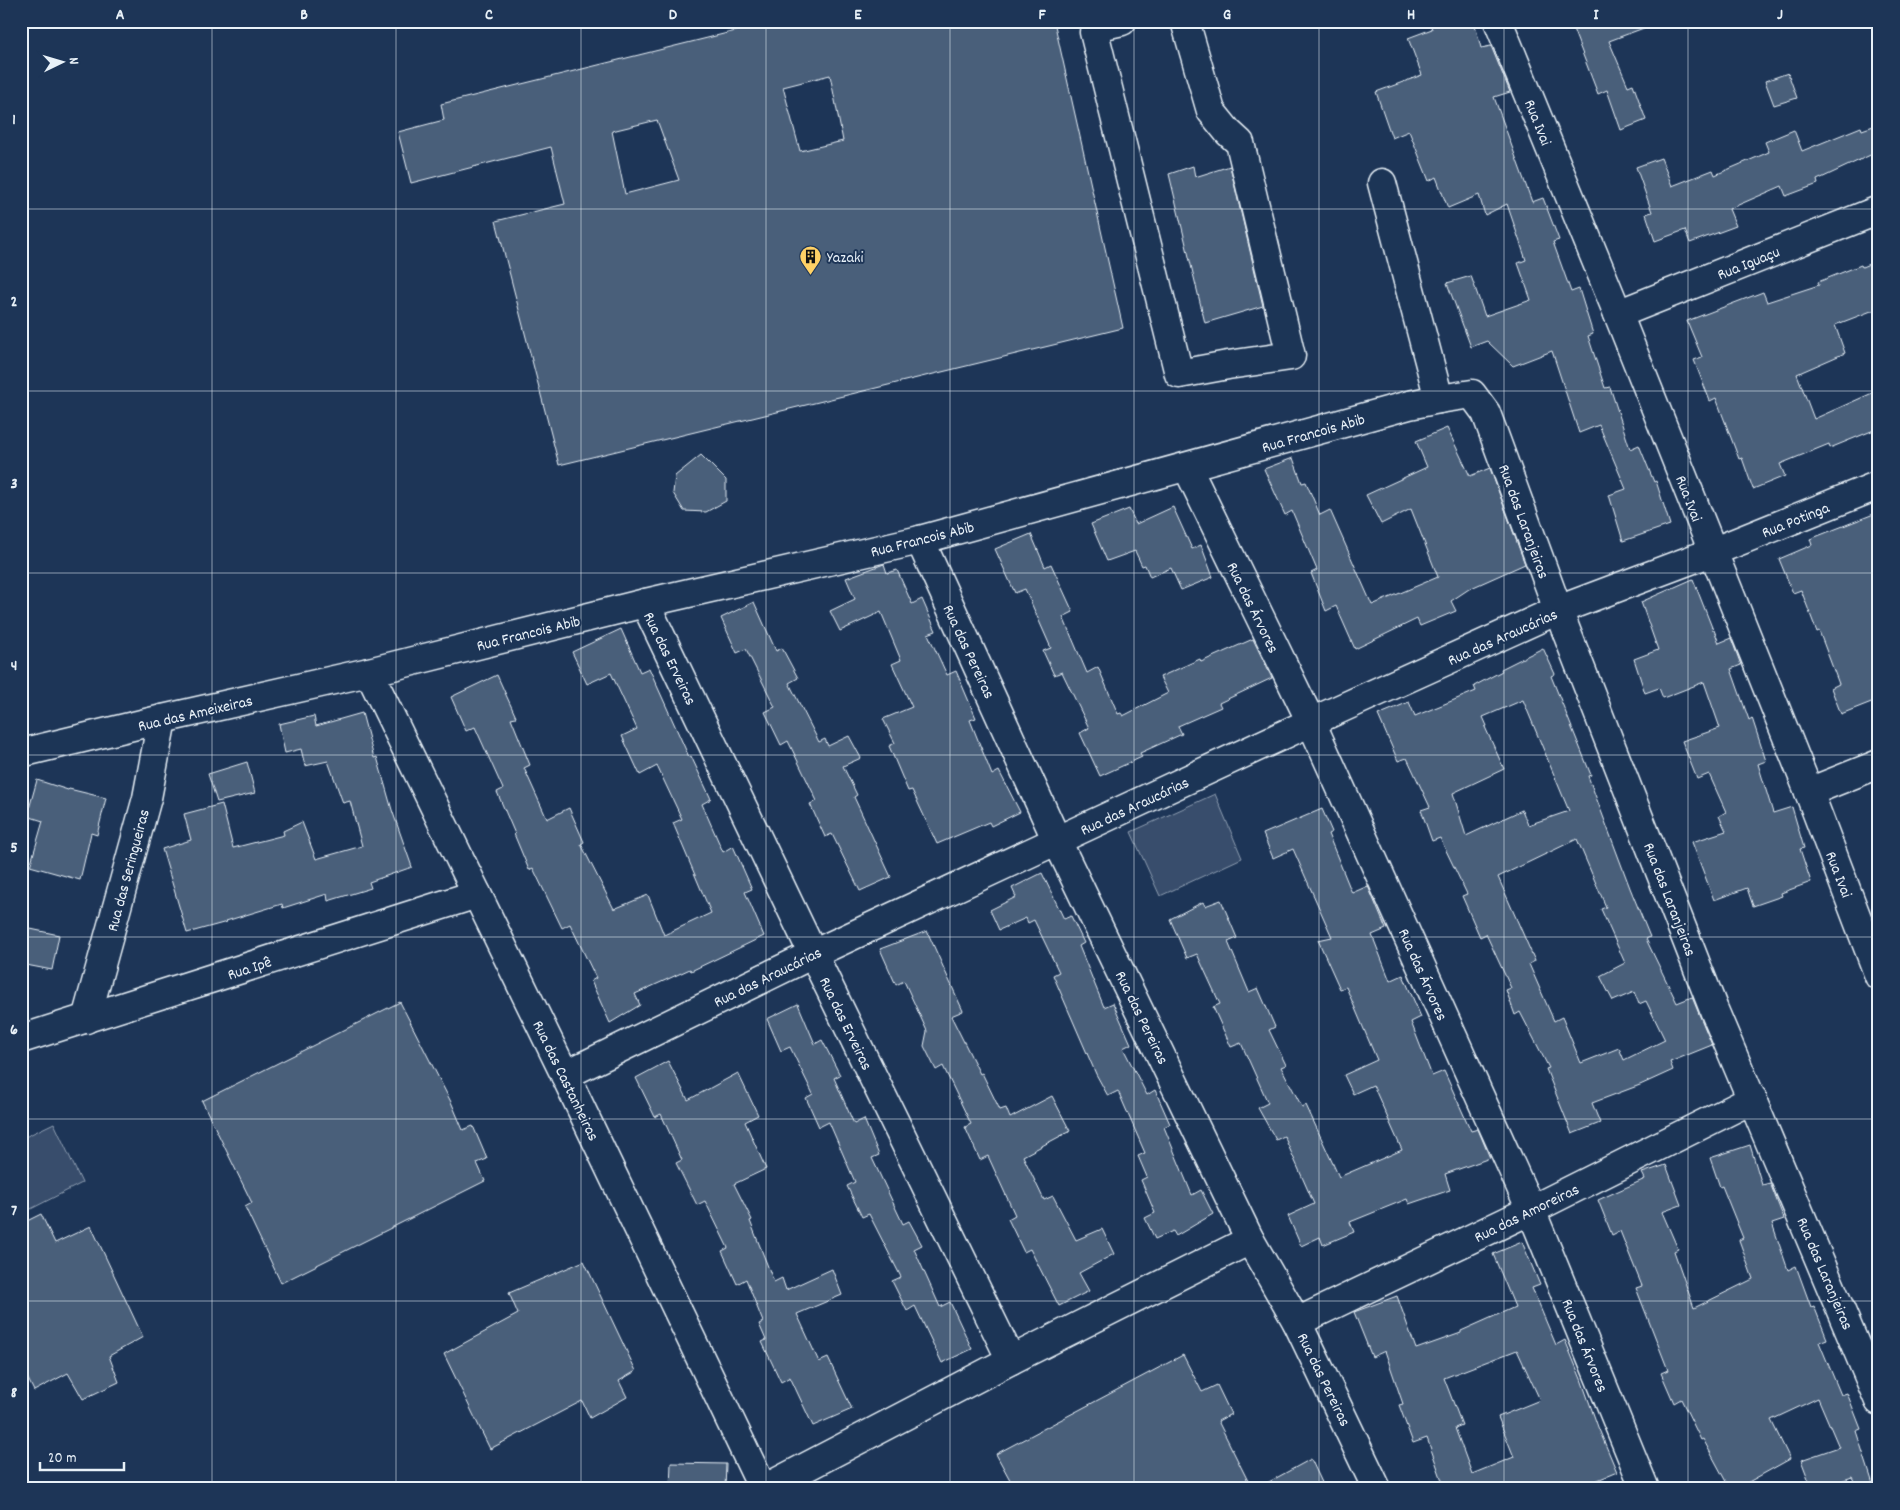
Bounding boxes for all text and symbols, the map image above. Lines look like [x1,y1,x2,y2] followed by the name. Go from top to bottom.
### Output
[116,4,125,27] text: A
[300,4,308,27] text: B
[485,4,493,27] text: C
[669,4,678,27] text: D
[854,4,862,27] text: E
[1038,4,1046,27] text: F
[1223,4,1231,27] text: G
[1407,4,1415,27] text: H
[1594,4,1600,27] text: I
[1777,4,1783,27] text: J
[38,38,88,88] north arrow
[63,57,83,65] text: N
[1517,96,1556,150] street label: Rua Ivai
[12,109,16,132] text: 1
[1714,241,1784,287] street label: Rua Iguaçu
[799,244,823,275] building icon: Yazaki
[827,247,864,270] place label: Yazaki
[11,291,18,314] text: 2
[1259,409,1368,460] street label: Rua Francois Abib
[1491,461,1554,583] street label: Rua das Laranjeiras
[1668,472,1707,525] street label: Rua Ivai
[10,473,18,496] text: 3
[1759,497,1834,545] street label: Rua Potinga
[868,516,977,564] street label: Rua Francois Abib
[1220,559,1284,658] street label: Rua das Árvores
[936,601,1000,703] street label: Rua das Pereiras
[1445,604,1562,673] street label: Rua das Araucárias
[636,609,701,710] street label: Rua das Erveiras
[474,610,583,658] street label: Rua Francois Abib
[11,655,17,678] text: 4
[136,690,255,739] street label: Rua das Ameixeiras
[1077,772,1194,843] street label: Rua das Araucárias
[102,807,157,934] street label: Rua das Seringueiras
[10,837,18,860] text: 5
[1636,840,1701,961] street label: Rua das Laranjeiras
[1818,848,1857,901] street label: Rua Ivai
[1391,925,1452,1025] street label: Rua das Árvores
[710,942,826,1014] street label: Rua das Araucárias
[225,951,275,987] street label: Rua Ipê
[1108,967,1173,1069] street label: Rua das Pereiras
[812,974,877,1075] street label: Rua das Erveiras
[526,1017,604,1146] street label: Rua das Castanheiras
[10,1019,18,1042] text: 6
[1471,1179,1584,1250] street label: Rua das Amoreiras
[11,1200,17,1223] text: 7
[1790,1214,1858,1334] street label: Rua das Laranjeiras
[1554,1296,1613,1396] street label: Rua das Árvores
[1290,1329,1355,1431] street label: Rua das Pereiras
[11,1382,18,1405] text: 8
[40,1440,124,1472] scale bar
[48,1448,76,1470] text: 20 m

